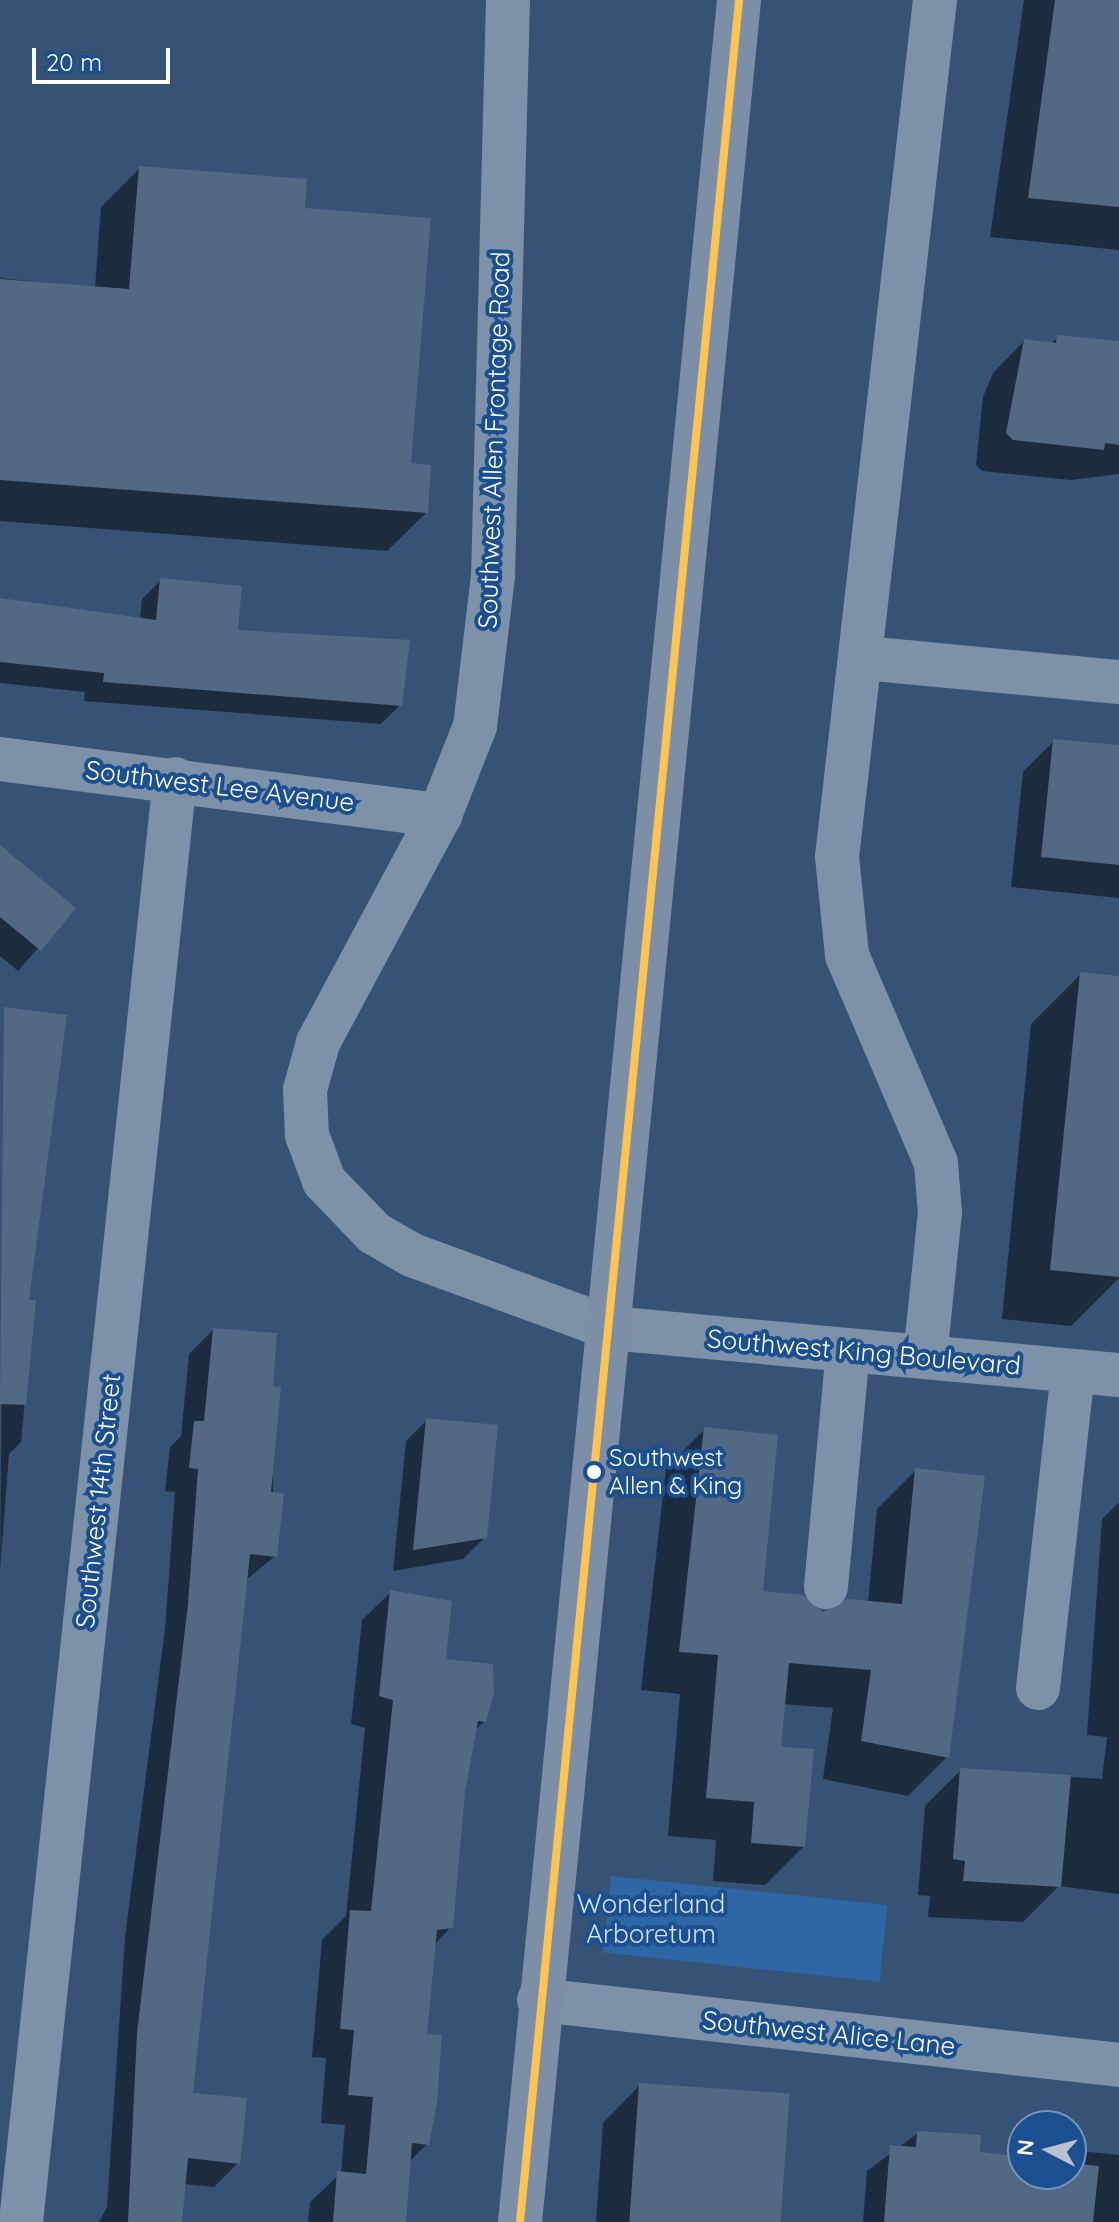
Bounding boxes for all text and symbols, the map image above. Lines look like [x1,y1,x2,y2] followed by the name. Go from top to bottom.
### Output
[36,32,174,82] scale bar
[46,47,102,77] text: 20 m
[472,251,516,629] street label: Southwest Allen Frontage Road
[84,754,356,818] street label: Southwest Lee Avenue
[706,1323,1022,1381] street label: Southwest King Boulevard
[69,1372,127,1630] street label: Southwest 14th Street
[609,1444,742,1500] place label: Southwest Allen & King
[586,1464,602,1480] marker: Southwest Allen & King
[577,1888,725,1950] park label: Wonderland Arboretum
[701,2004,957,2062] street label: Southwest Alice Lane
[1007,2110,1087,2190] north arrow
[1010,2138,1040,2157] text: N

